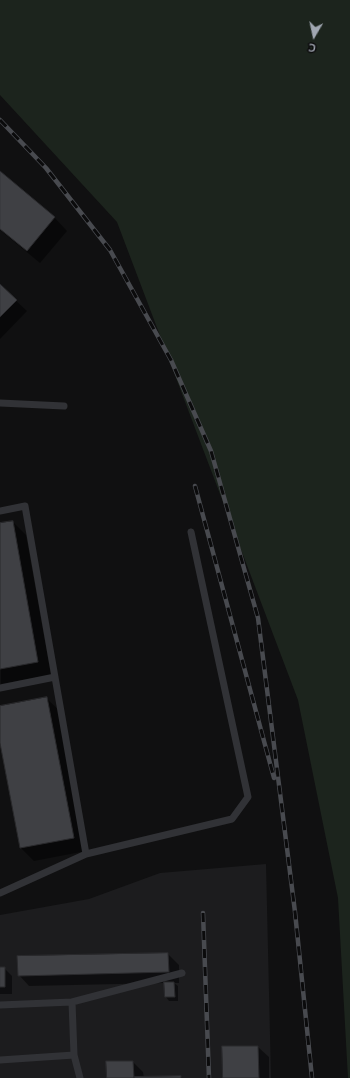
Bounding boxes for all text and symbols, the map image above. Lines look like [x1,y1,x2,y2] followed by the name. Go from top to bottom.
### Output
[294,16,334,56] north arrow
[307,40,317,55] text: С

